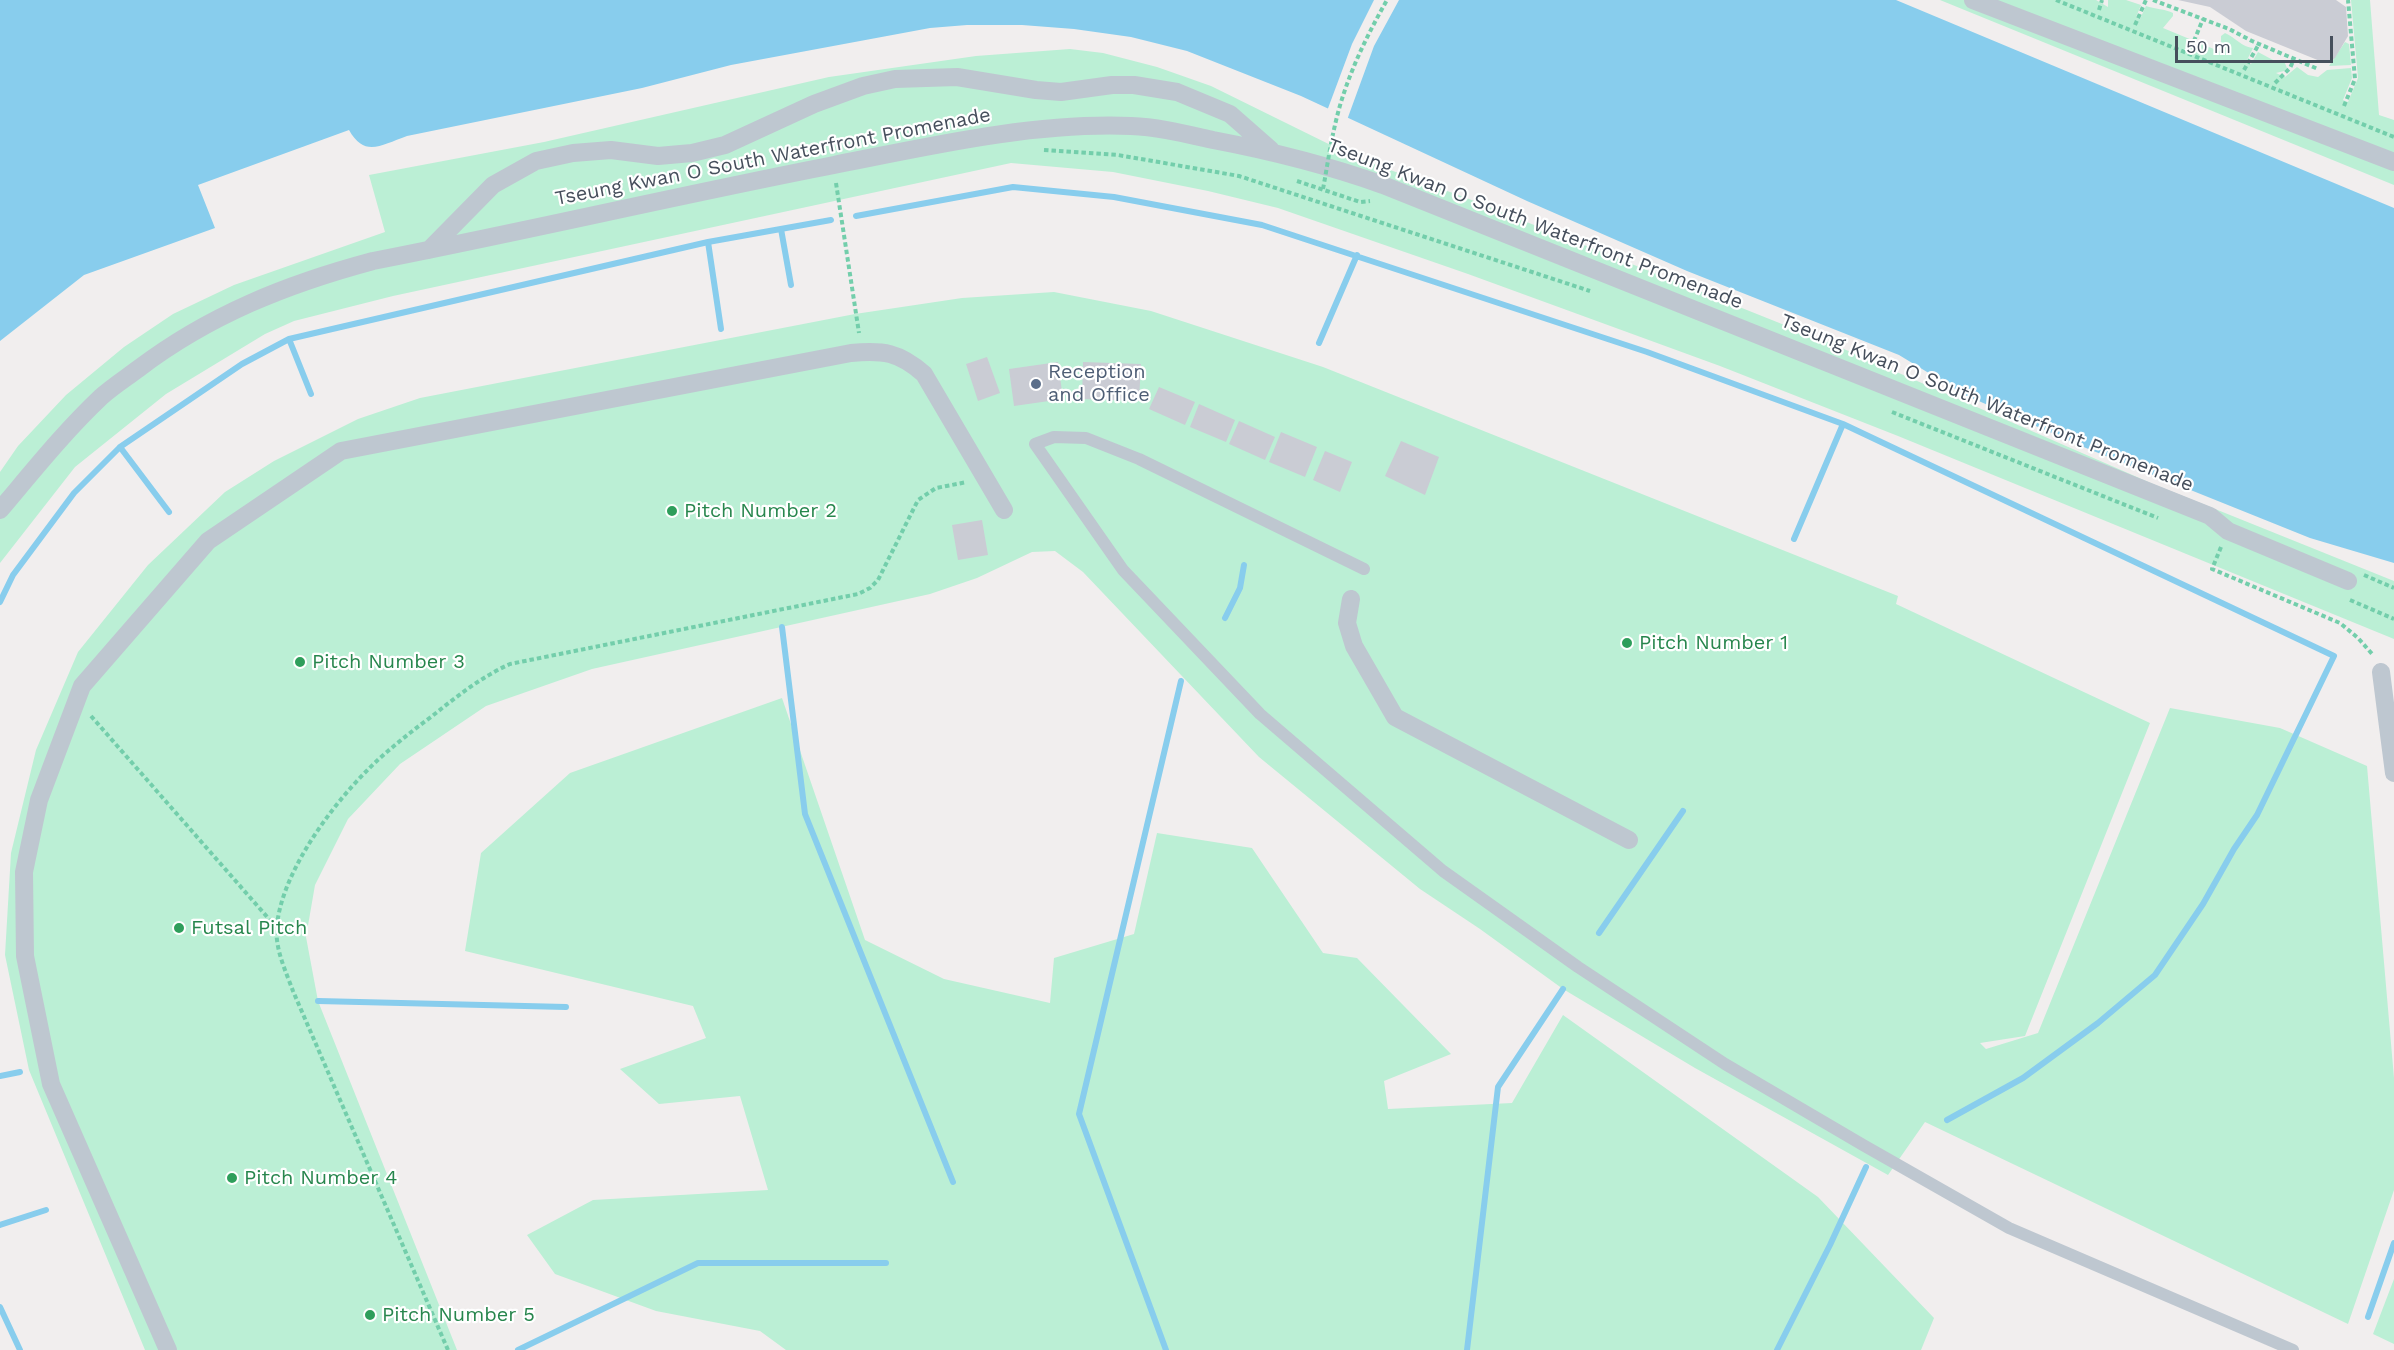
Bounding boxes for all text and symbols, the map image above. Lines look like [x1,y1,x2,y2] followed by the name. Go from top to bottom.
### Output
[2178,24,2336,62] scale bar
[2186,36,2231,57] text: 50 m
[553,103,993,211] street label: Tseung Kwan O South Waterfront Promenade
[1324,133,1746,315] street label: Tseung Kwan O South Waterfront Promenade
[1777,309,2197,497] street label: Tseung Kwan O South Waterfront Promenade
[1048,360,1150,407] place label: Reception and Office
[1029,377,1043,391] marker: Reception and Office
[684,499,837,523] place label: Pitch Number 2
[665,504,679,518] marker: Pitch Number 2
[1639,631,1788,655] place label: Pitch Number 1
[1620,636,1634,650] marker: Pitch Number 1
[312,650,465,674] place label: Pitch Number 3
[293,655,307,669] marker: Pitch Number 3
[191,916,307,940] place label: Futsal Pitch
[172,921,186,935] marker: Futsal Pitch
[244,1166,397,1190] place label: Pitch Number 4
[225,1171,239,1185] marker: Pitch Number 4
[382,1303,535,1327] place label: Pitch Number 5
[363,1308,377,1322] marker: Pitch Number 5

